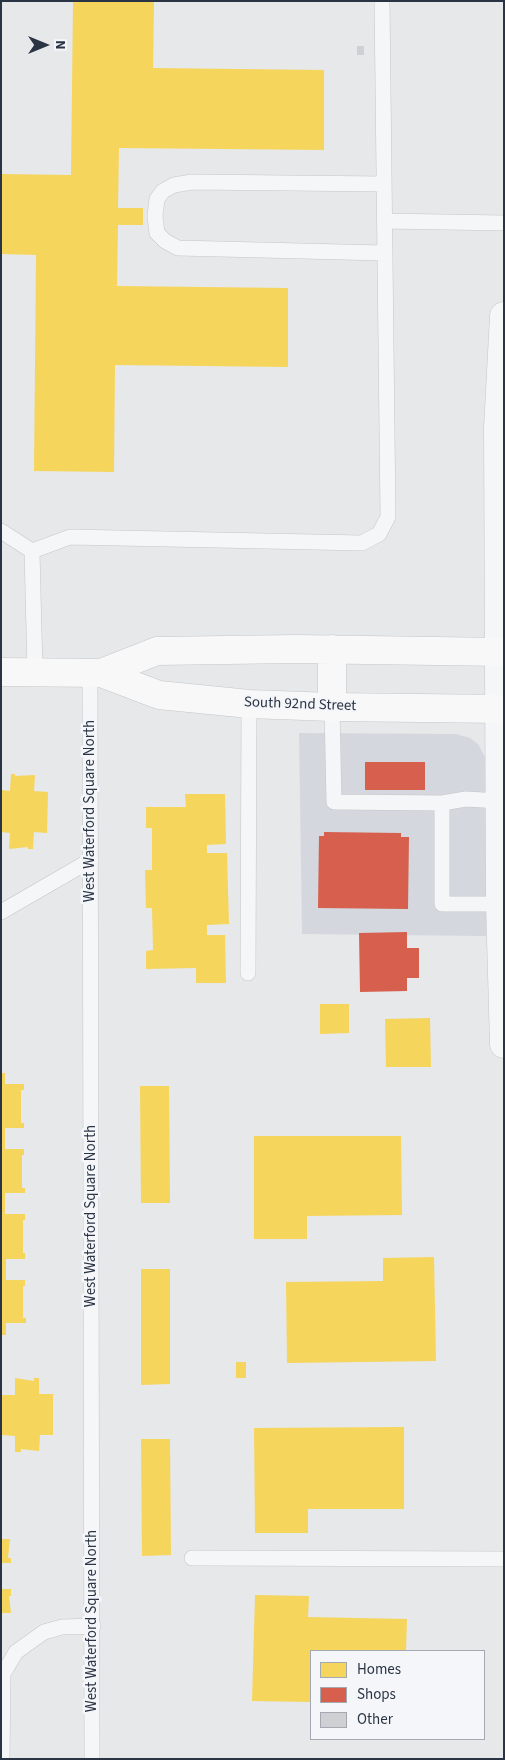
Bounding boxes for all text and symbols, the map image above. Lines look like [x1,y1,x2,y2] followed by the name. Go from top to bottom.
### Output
[20,20,70,70] north arrow
[50,40,70,50] text: N
[243,694,357,716] street label: South 92nd Street
[82,720,100,902] street label: West Waterford Square North
[83,1125,101,1307] street label: West Waterford Square North
[84,1530,102,1712] street label: West Waterford Square North
[310,1650,485,1740] legend
[357,1659,401,1680] text: Homes
[357,1684,396,1705] text: Shops
[357,1709,393,1730] text: Other

